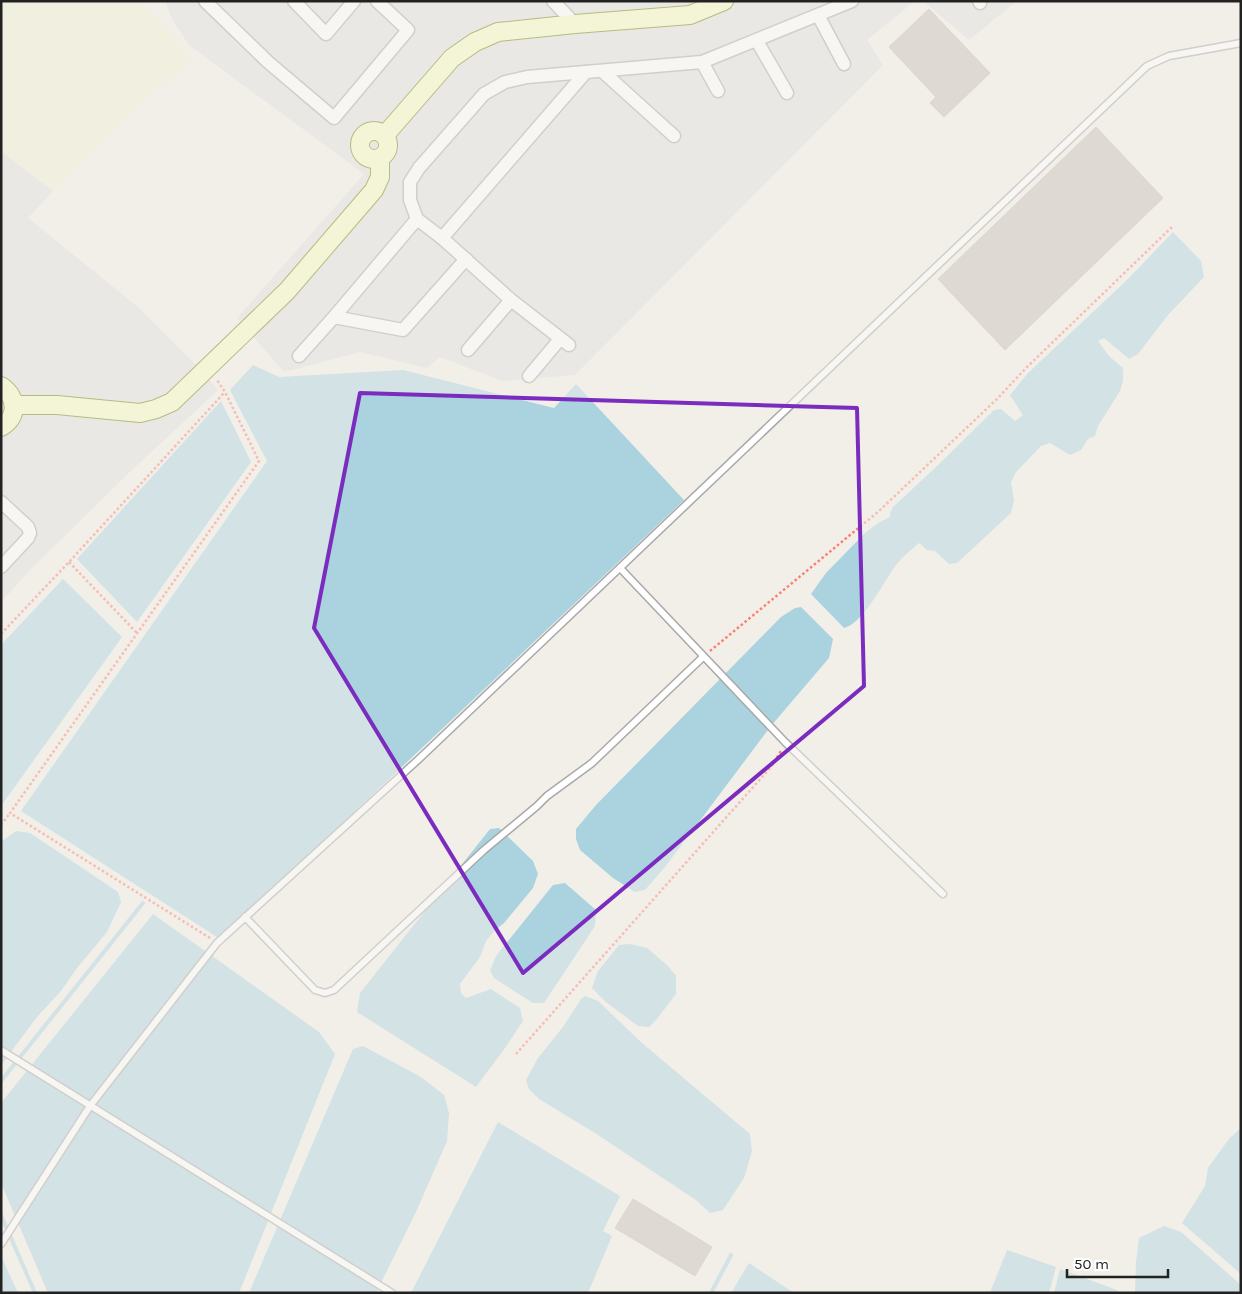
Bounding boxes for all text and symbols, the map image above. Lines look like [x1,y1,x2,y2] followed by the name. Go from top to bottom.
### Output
[1067,1246,1168,1278] scale bar
[1074,1255,1109,1273] text: 50 m

